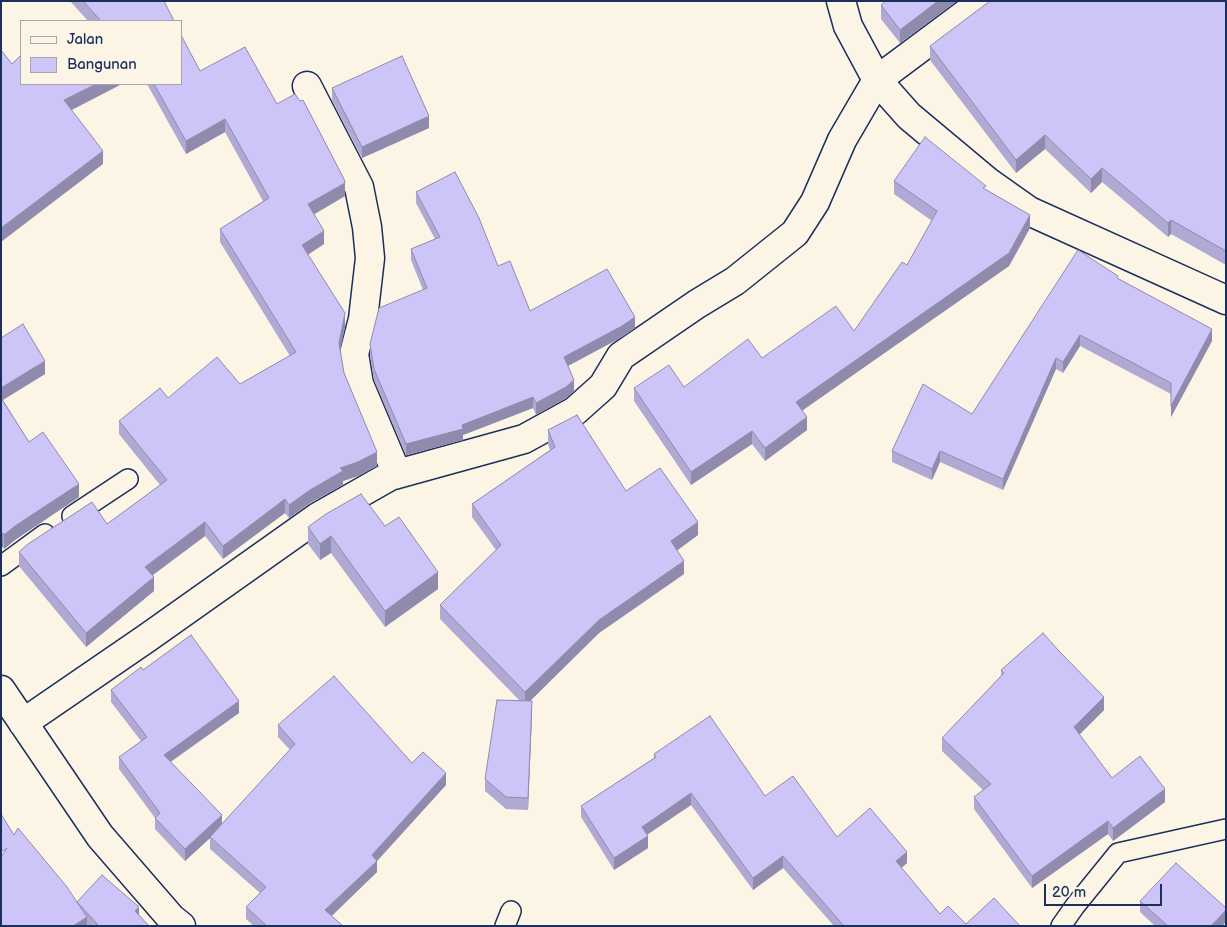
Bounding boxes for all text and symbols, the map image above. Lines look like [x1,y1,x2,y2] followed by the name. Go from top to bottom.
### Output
[20,20,182,85] legend
[67,30,103,49] text: Jalan
[67,55,137,74] text: Bangunan
[1047,874,1164,906] scale bar
[1052,883,1086,902] text: 20 m

